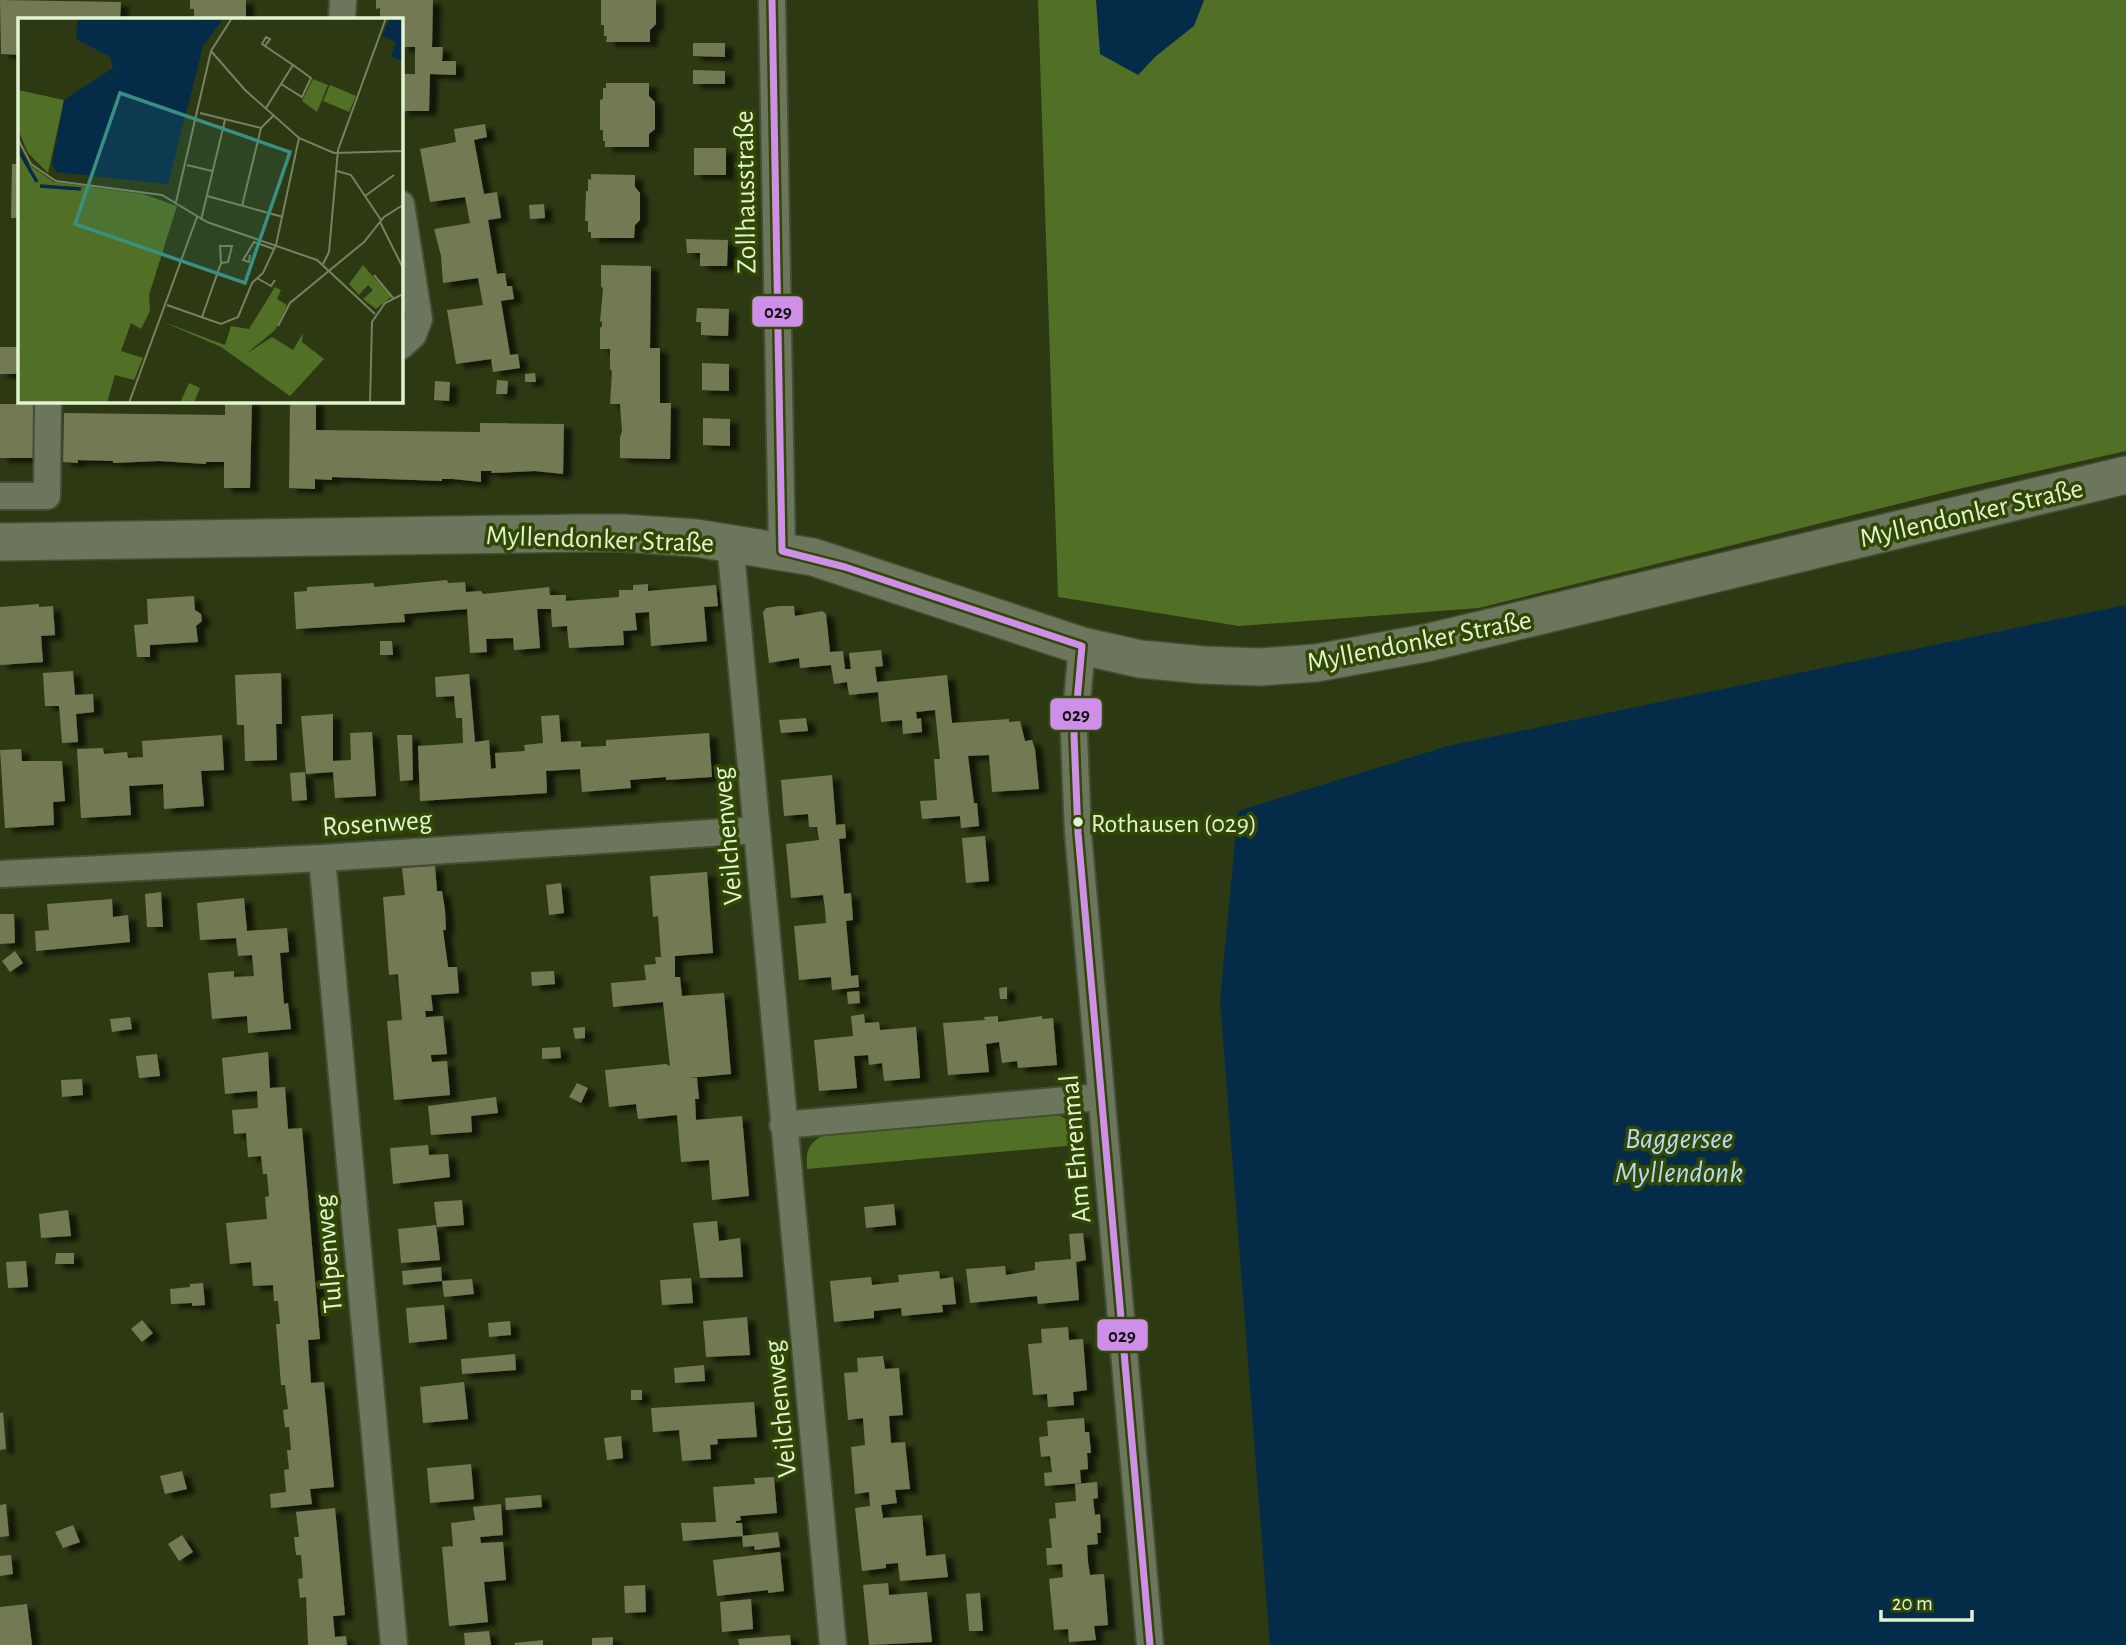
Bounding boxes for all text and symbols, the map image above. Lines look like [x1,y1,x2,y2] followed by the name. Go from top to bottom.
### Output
[18,18,402,402] inset map
[731,110,761,274] street label: Zollhausstraße
[751,295,804,328] line badge: 029
[764,303,792,322] text: 029
[1857,475,2086,553] street label: Myllendonker Straße
[485,522,714,558] street label: Myllendonker Straße
[1305,606,1534,677] street label: Myllendonker Straße
[1049,697,1103,731] line badge: 029
[1062,706,1090,725] text: 029
[708,765,748,906] street label: Veilchenweg
[321,806,433,842] street label: Rosenweg
[1091,811,1257,837] place label: Rothausen (029)
[1071,815,1085,829] marker: Rothausen (029)
[1056,1073,1096,1224] street label: Am Ehrenmal
[1615,1124,1743,1188] water label: Baggersee Myllendonk
[310,1193,348,1314] street label: Tulpenweg
[1096,1318,1149,1352] line badge: 029
[1108,1327,1136,1346] text: 029
[760,1338,802,1479] street label: Veilchenweg
[1881,1578,1972,1622] scale bar
[1892,1593,1933,1614] text: 20 m

